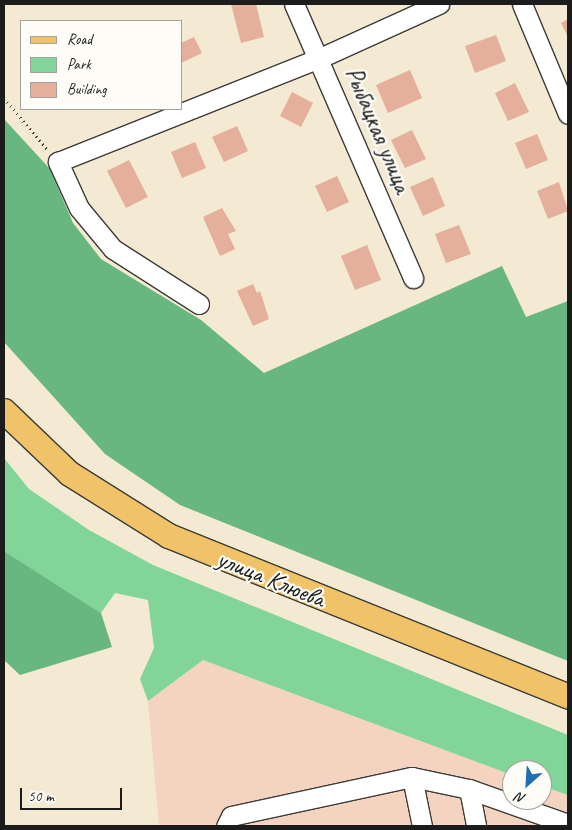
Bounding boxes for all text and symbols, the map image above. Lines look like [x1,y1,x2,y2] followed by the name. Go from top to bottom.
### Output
[20,20,182,110] legend
[67,30,92,49] text: Road
[67,55,91,74] text: Park
[338,63,418,197] street label: Рыбацкая улица
[67,80,106,99] text: Building
[212,544,330,614] street label: улица Клюева
[502,760,552,810] north arrow
[22,778,125,810] scale bar
[28,787,54,806] text: 50 m
[513,788,528,808] text: N

